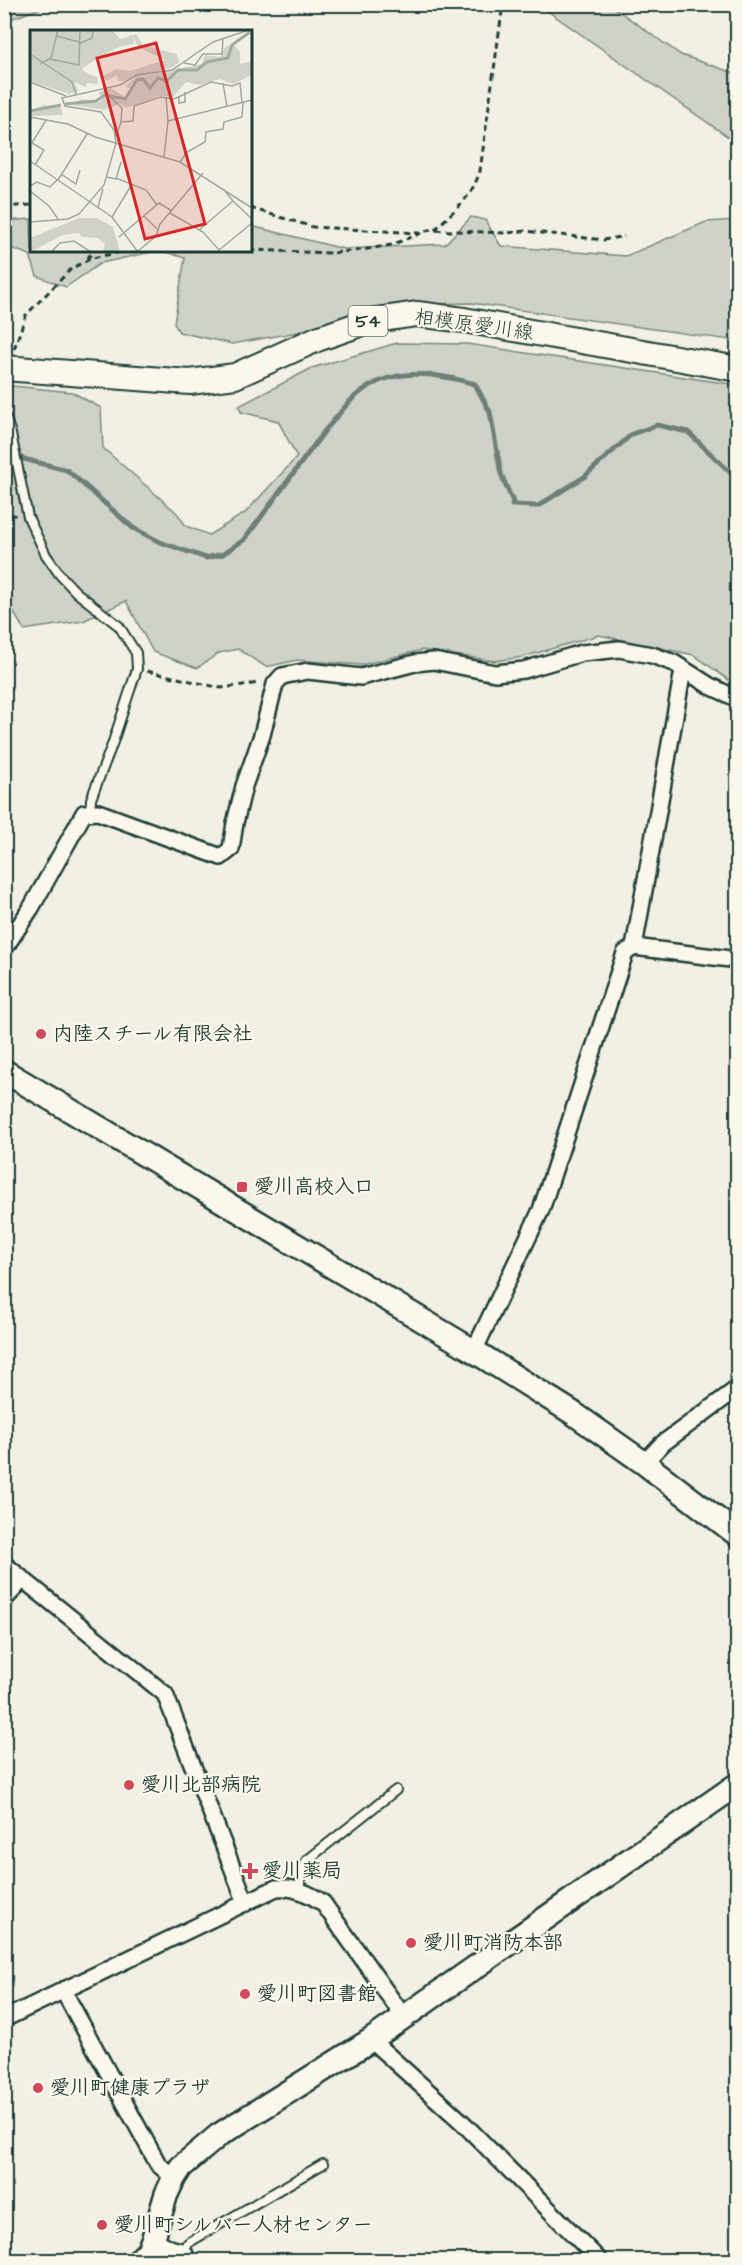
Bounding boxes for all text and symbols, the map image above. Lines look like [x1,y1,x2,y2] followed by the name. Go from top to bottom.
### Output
[30,30,252,252] inset map
[413,303,535,347] street label: 相模原愛川線
[348,306,388,336] road number: 54
[53,1020,253,1048] place label: 内陸スチール有限会社
[34,1027,48,1041] marker: 内陸スチール有限会社
[254,1173,374,1201] place label: 愛川高校入口
[235,1180,249,1194] marker: 愛川高校入口
[141,1771,261,1799] place label: 愛川北部病院
[122,1778,136,1792] marker: 愛川北部病院
[262,1857,342,1885] place label: 愛川薬局
[243,1864,257,1878] marker: 愛川薬局
[423,1929,563,1957] place label: 愛川町消防本部
[404,1936,418,1950] marker: 愛川町消防本部
[257,1980,377,2008] place label: 愛川町図書館
[238,1987,252,2001] marker: 愛川町図書館
[50,2074,210,2102] place label: 愛川町健康プラザ
[31,2081,45,2095] marker: 愛川町健康プラザ
[114,2211,373,2239] place label: 愛川町シルバー人材センター
[95,2218,109,2232] marker: 愛川町シルバー人材センター

